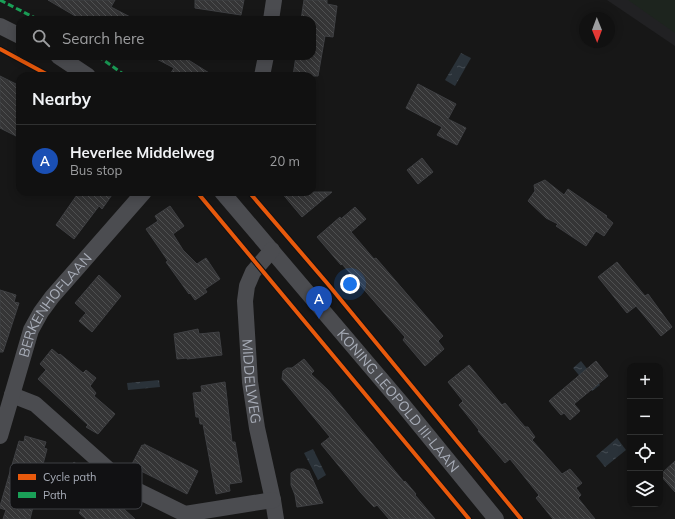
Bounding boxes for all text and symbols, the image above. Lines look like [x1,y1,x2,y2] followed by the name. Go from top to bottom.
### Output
[579,12,615,48] north arrow
[16,16,316,60] search box
[30,27,52,49] icon: search
[62,29,144,48] text: Search here
[32,88,91,109] text: Nearby
[70,143,215,162] text: Heverlee Middelweg
[40,153,50,169] text: A
[270,153,300,169] text: 20 m
[70,162,122,178] text: Bus stop
[15,249,96,359] street label: BERKENHOFLAAN
[340,274,360,294] your location
[306,286,332,319] pin: A
[333,325,463,476] street label: KONING LEOPOLD III-LAAN
[238,338,265,425] street label: MIDDELWEG
[627,363,663,507] map controls
[627,363,663,399] button: +
[627,399,663,435] button: −
[627,435,663,471] button: locate
[10,463,142,509] legend
[43,470,96,484] text: Cycle path
[627,471,663,507] button: layers
[43,488,67,502] text: Path

